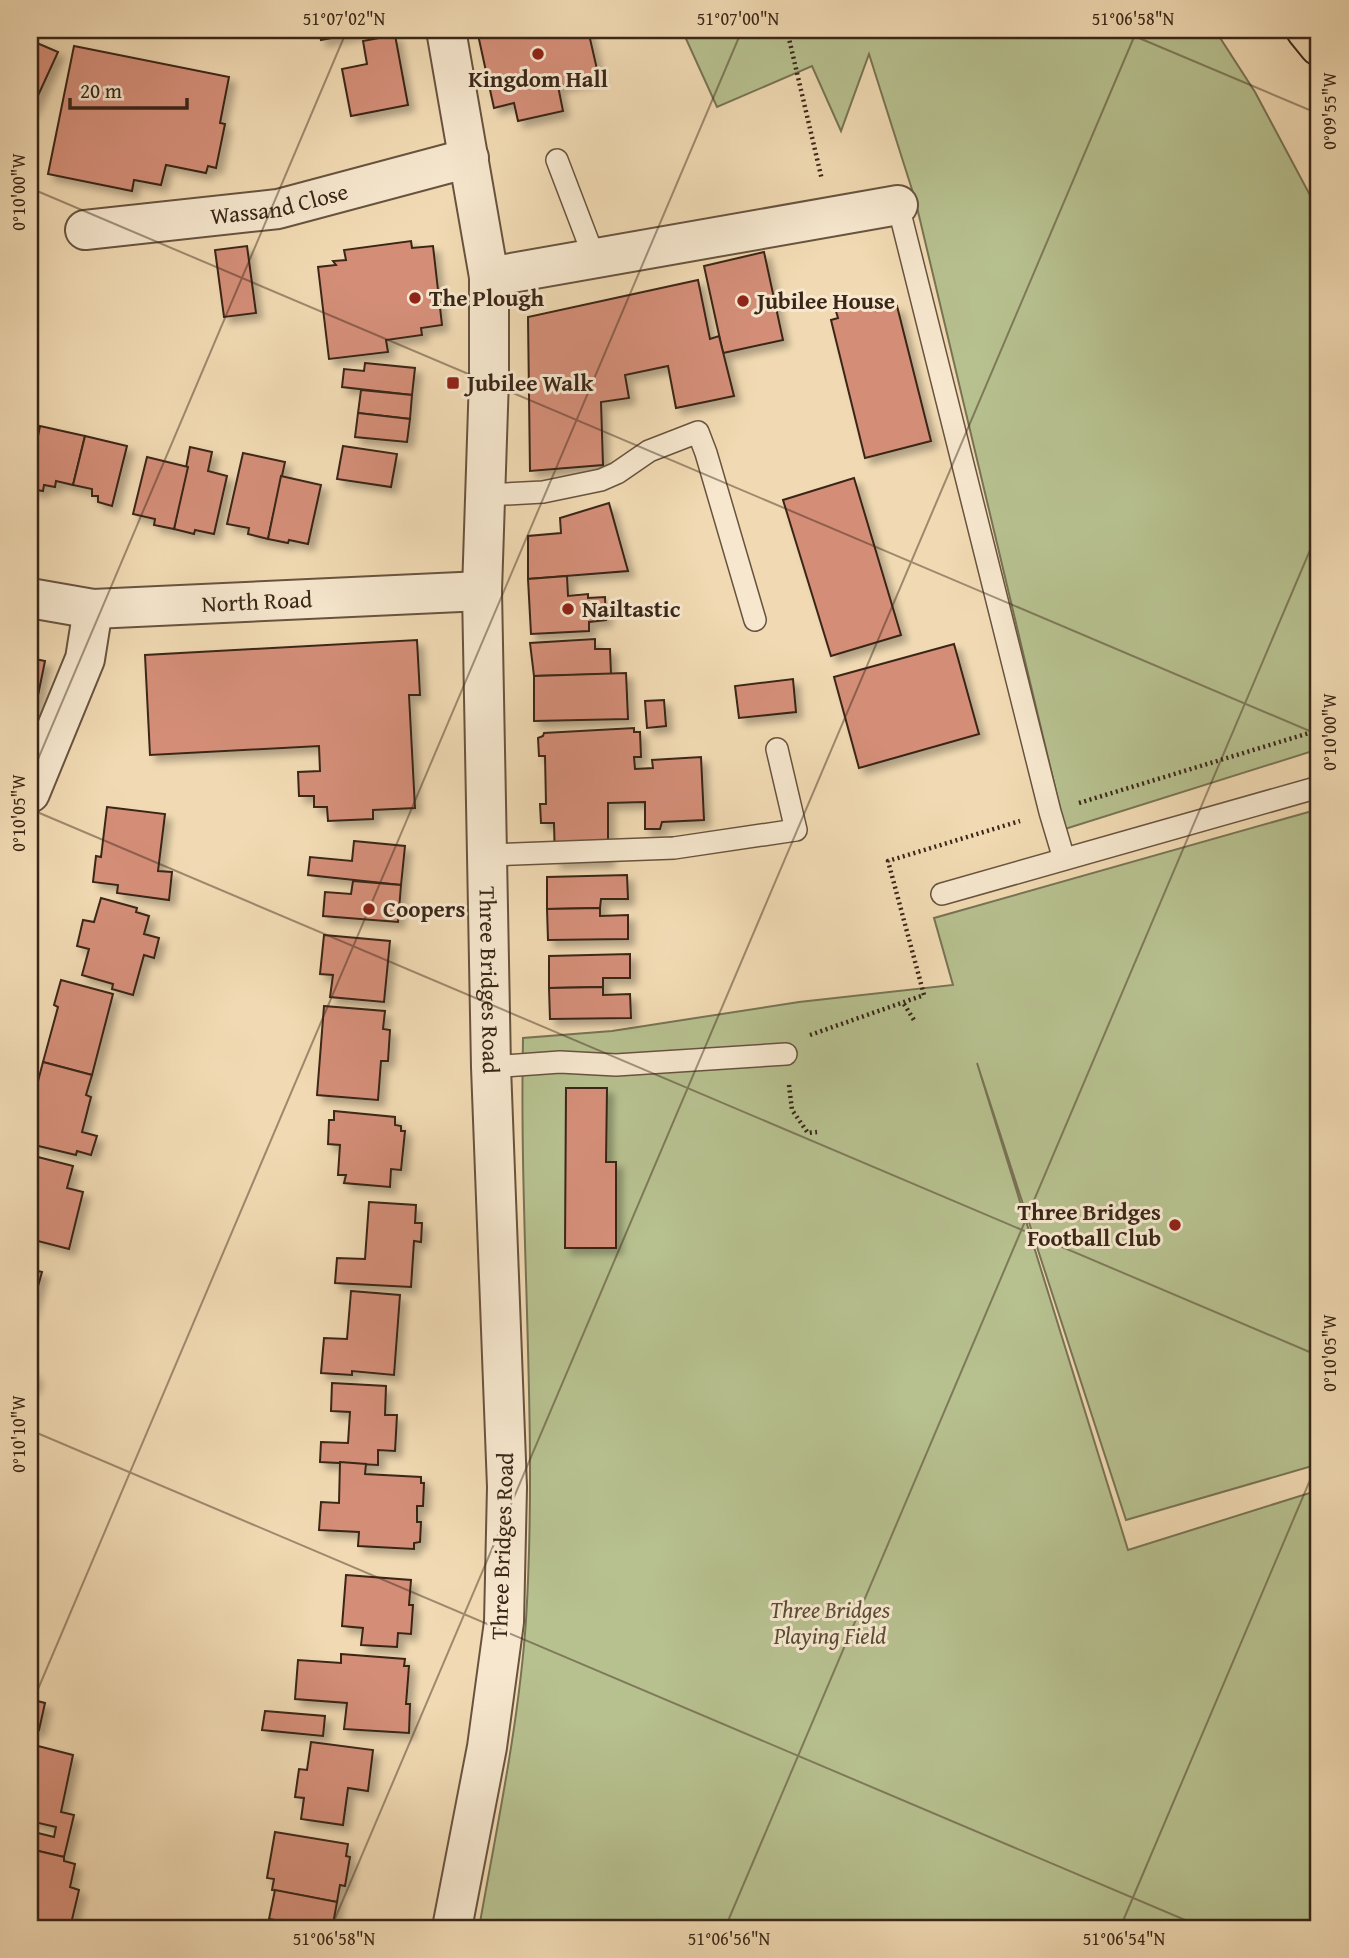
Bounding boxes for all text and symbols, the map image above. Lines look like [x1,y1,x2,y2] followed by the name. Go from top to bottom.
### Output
[303,5,386,32] text: 51°07'02"N
[697,5,780,32] text: 51°07'00"N
[1092,5,1175,32] text: 51°06'58"N
[530,46,546,62] marker: Kingdom Hall
[468,62,608,95] place label: Kingdom Hall
[70,66,187,110] scale bar
[1316,71,1343,150] text: 0°09'55"W
[80,75,122,106] text: 20 m
[5,152,32,231] text: 0°10'00"W
[209,174,351,232] street label: Wassand Close
[429,281,545,314] place label: The Plough
[753,284,895,317] place label: Jubilee House
[407,290,423,306] marker: The Plough
[735,293,751,309] marker: Jubilee House
[463,366,594,399] place label: Jubilee Walk
[445,375,461,391] marker: Jubilee Walk
[201,582,314,620] street label: North Road
[582,592,681,625] place label: Nailtastic
[560,601,576,617] marker: Nailtastic
[1316,692,1343,771] text: 0°10'00"W
[5,773,32,852] text: 0°10'05"W
[472,886,508,1075] street label: Three Bridges Road
[383,892,465,925] place label: Coopers
[361,901,377,917] marker: Coopers
[1018,1195,1161,1254] place label: Three Bridges Football Club
[1167,1217,1183,1233] marker: Three Bridges Football Club
[1316,1313,1343,1392] text: 0°10'05"W
[5,1394,32,1473] text: 0°10'10"W
[482,1451,521,1640] street label: Three Bridges Road
[770,1593,891,1652] park label: Three Bridges Playing Field
[293,1925,376,1952] text: 51°06'58"N
[688,1925,771,1952] text: 51°06'56"N
[1083,1925,1166,1952] text: 51°06'54"N

